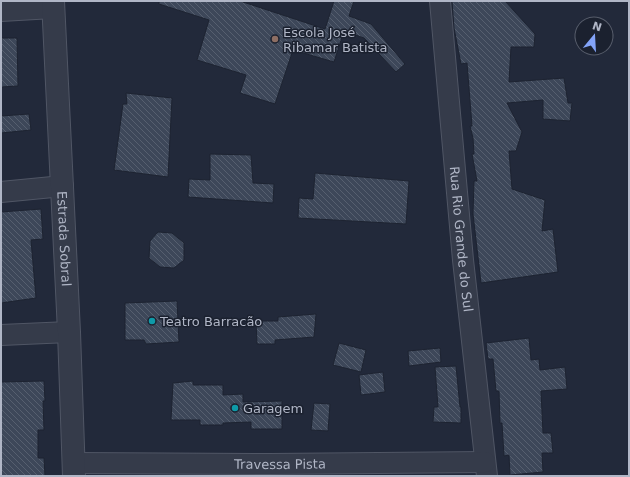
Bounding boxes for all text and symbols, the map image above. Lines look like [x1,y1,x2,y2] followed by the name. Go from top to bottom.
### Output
[574,16,614,56] north arrow
[591,19,603,35] text: N
[283,25,387,55] place label: Escola José Ribamar Batista
[270,34,280,44] marker: Escola José Ribamar Batista
[447,166,476,313] street label: Rua Rio Grande do Sul
[55,191,74,287] street label: Estrada Sobral
[159,314,262,329] place label: Teatro Barracão
[147,316,157,326] marker: Teatro Barracão
[243,401,303,416] place label: Garagem
[230,403,240,413] marker: Garagem
[233,456,326,472] street label: Travessa Pista

